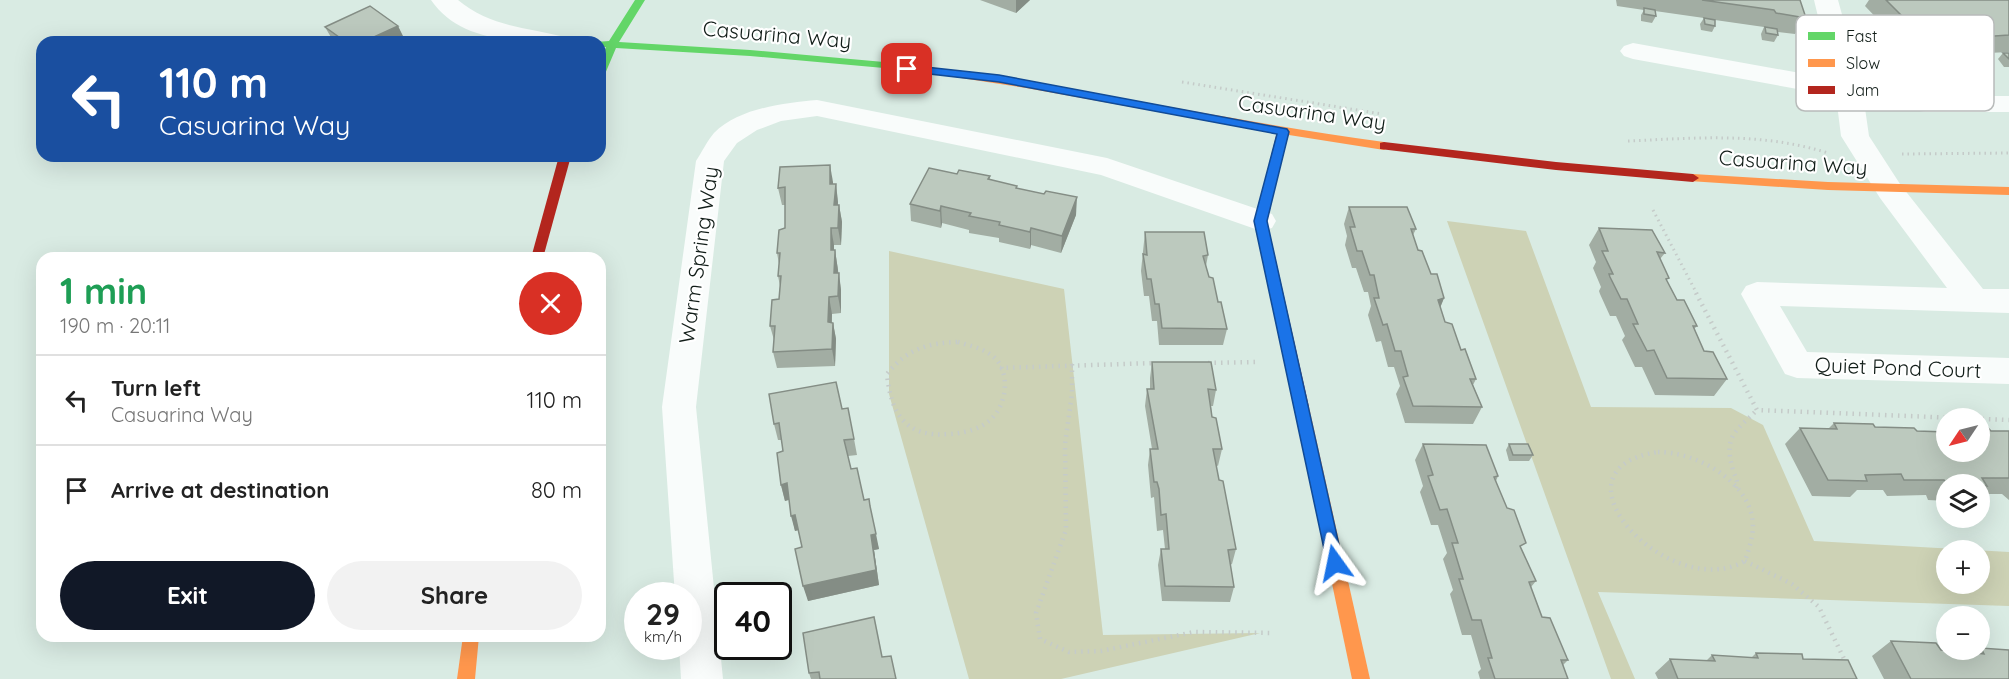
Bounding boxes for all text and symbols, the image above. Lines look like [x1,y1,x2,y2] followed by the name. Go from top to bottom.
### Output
[702,15,852,53] street label: Casuarina Way
[1796,15,1994,111] legend
[1846,26,1877,46] text: Fast
[881,43,932,94] pin
[890,52,923,85] icon: arrive
[1846,53,1880,73] text: Slow
[159,56,268,109] text: 110 m
[60,60,138,138] icon: left
[1846,80,1879,100] text: Jam
[1237,89,1388,135] street label: Casuarina Way
[159,108,350,142] text: Casuarina Way
[1718,144,1868,180] street label: Casuarina Way
[673,165,723,345] street label: Warm Spring Way
[60,268,147,313] text: 1 min
[519,272,582,335] button: close
[60,313,171,338] text: 190 m · 20:11
[1814,351,1982,383] street label: Quiet Pond Court
[111,374,201,402] text: Turn left
[60,384,93,417] icon: left
[527,386,582,414] text: 110 m
[111,402,253,427] text: Casuarina Way
[1936,408,1990,462] north arrow
[1936,408,1990,660] map controls
[60,474,93,507] icon: arrive
[1936,474,1990,528] button: layers
[111,476,329,504] text: Arrive at destination
[531,476,582,504] text: 80 m
[1303,531,1367,595] position arrow
[1936,540,1990,594] button: +
[60,561,315,630] button: Exit
[327,561,582,630] button: Share
[714,582,792,660] speed limit sign: 40
[646,595,680,633] text: 29
[1936,606,1990,660] button: −
[644,627,682,646] text: km/h

